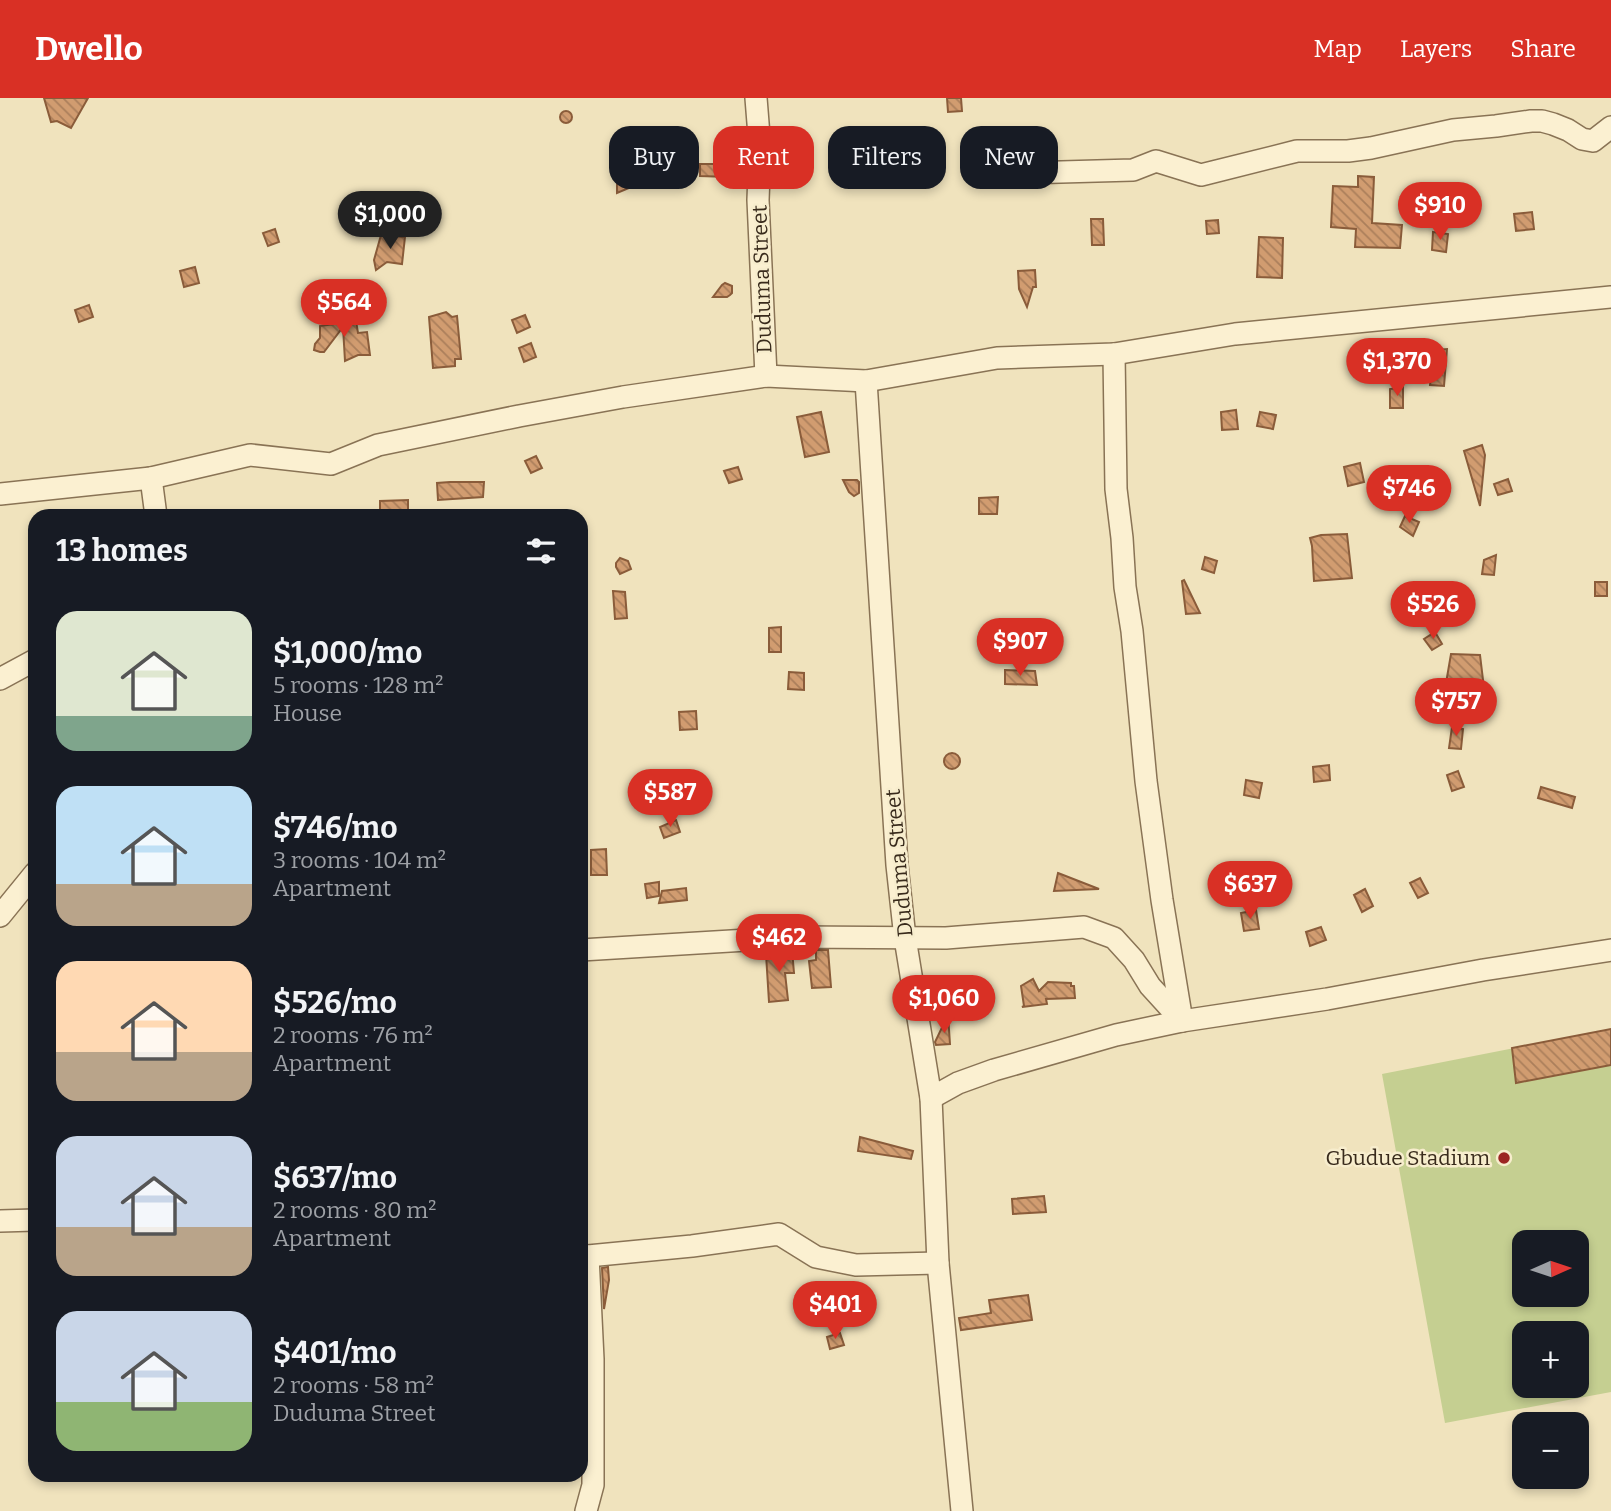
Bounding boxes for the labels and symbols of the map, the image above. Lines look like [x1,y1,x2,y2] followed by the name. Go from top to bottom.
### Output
[1399,183,1481,242] pin: $910
[333,192,447,251] pin: $1,000
[746,204,778,354] street label: Duduma Street
[303,280,385,339] pin: $564
[1340,338,1454,398] pin: $1,370
[1368,466,1450,525] pin: $746
[1392,582,1474,641] pin: $526
[979,618,1061,678] pin: $907
[1415,678,1497,738] pin: $757
[629,770,711,829] pin: $587
[880,788,918,938] street label: Duduma Street
[1209,862,1291,921] pin: $637
[738,914,820,974] pin: $462
[887,976,1001,1035] pin: $1,060
[1325,1145,1490,1171] place label: Gbudue Stadium
[1496,1150,1512,1166] marker: Gbudue Stadium
[1512,1230,1589,1307] north arrow
[794,1282,876,1341] pin: $401

